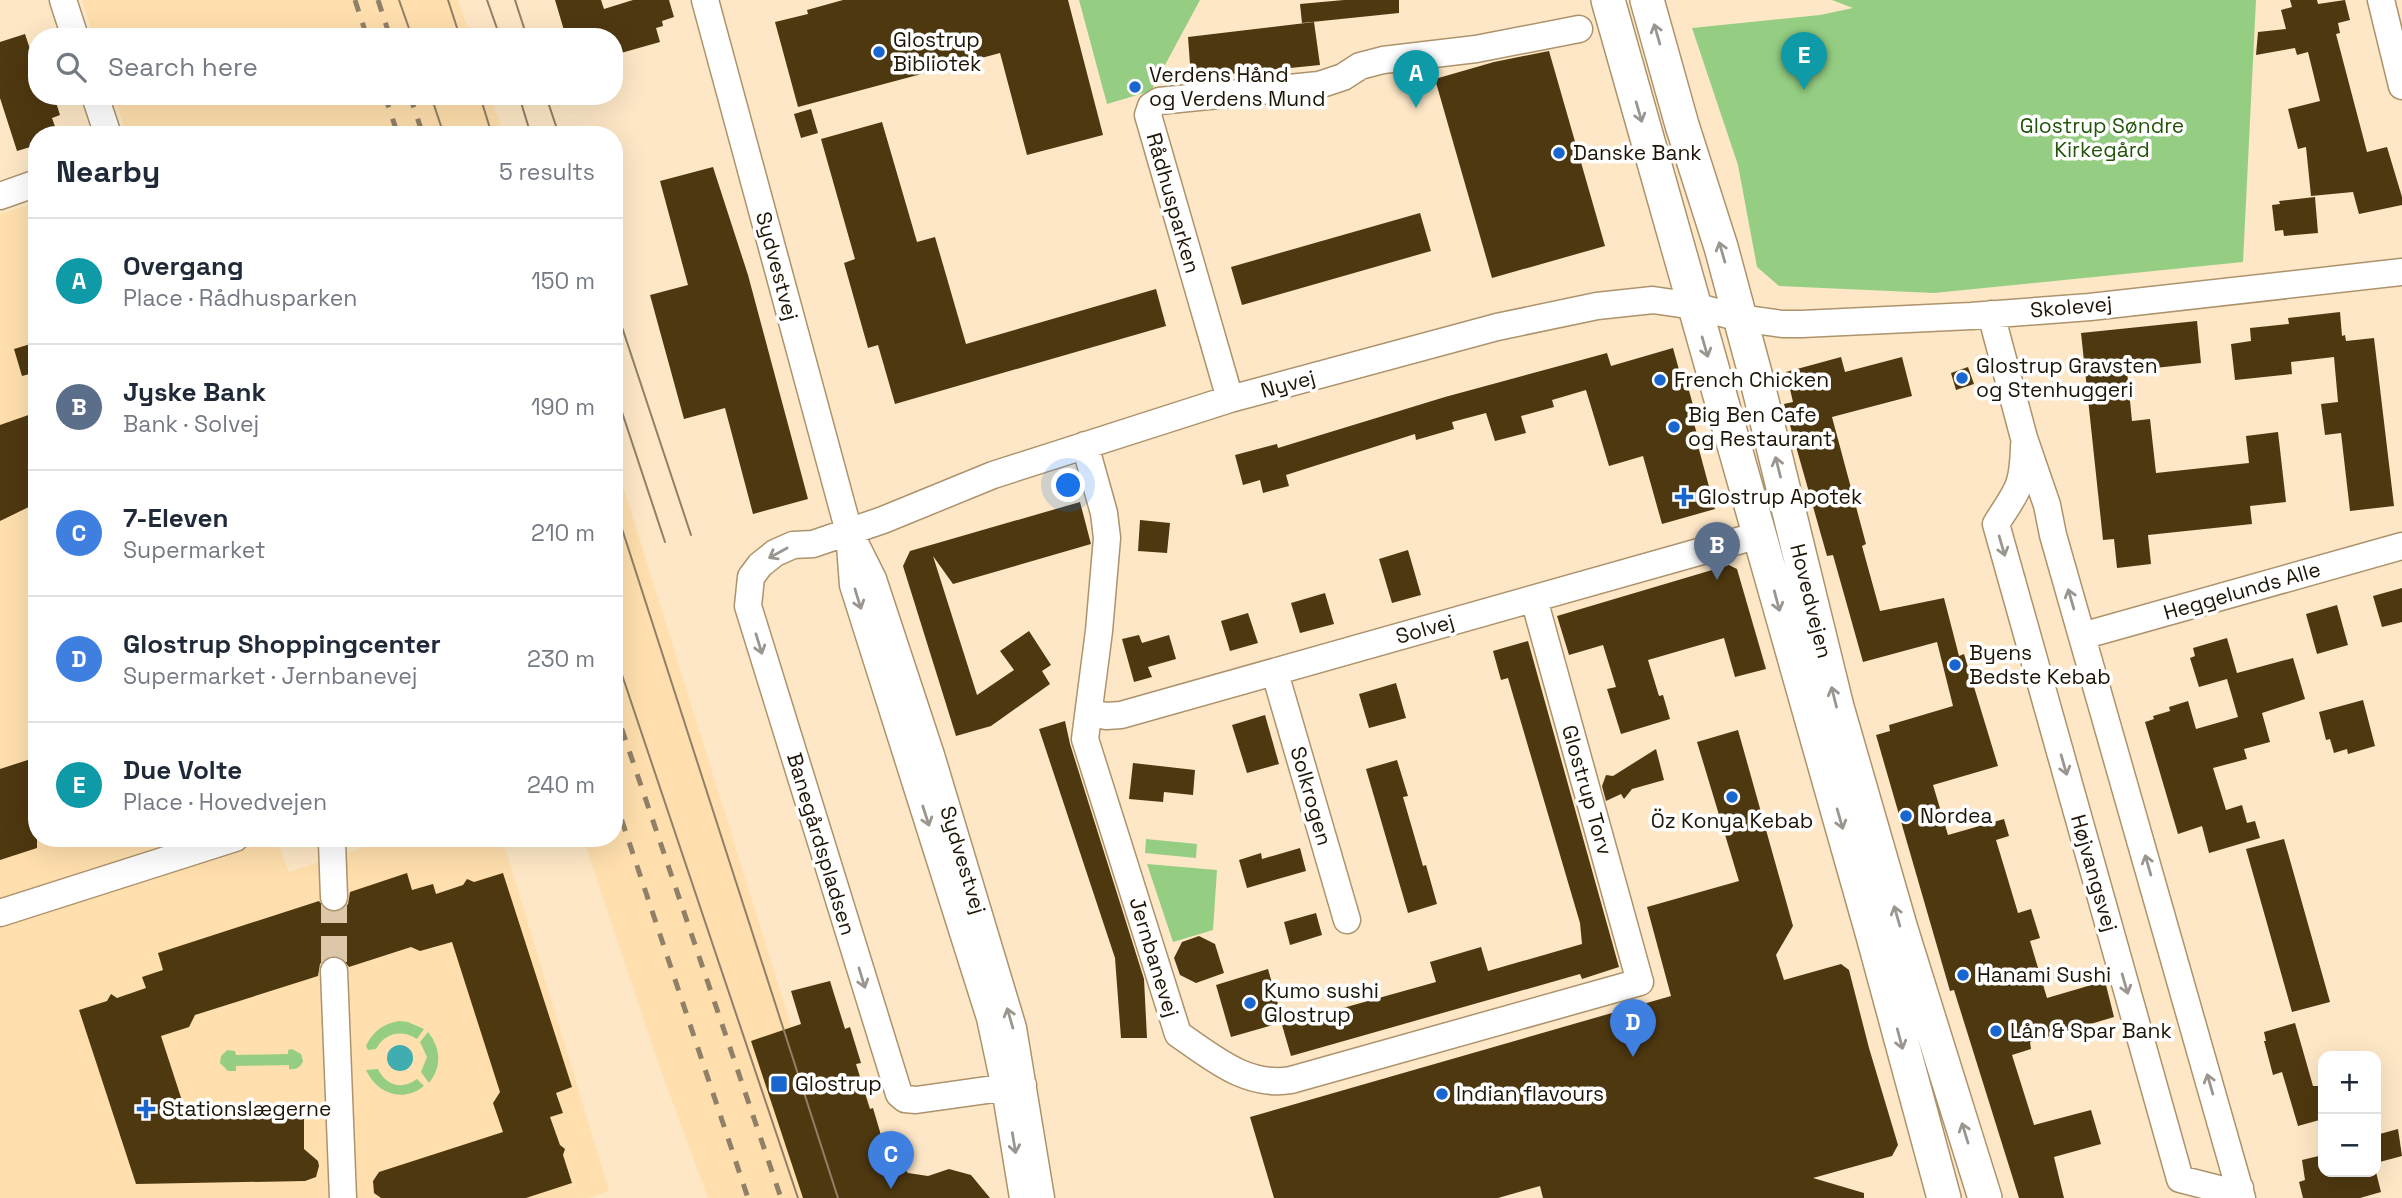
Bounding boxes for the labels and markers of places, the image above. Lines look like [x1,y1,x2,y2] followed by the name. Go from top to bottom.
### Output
[893,26,981,77] place label: Glostrup Bibliotek
[1781,32,1827,90] pin: E
[871,44,887,60] marker: Glostrup Bibliotek
[1393,50,1439,108] pin: A
[1149,61,1325,112] place label: Verdens Hånd og Verdens Mund
[1127,79,1143,95] marker: Verdens Hånd og Verdens Mund
[1573,139,1702,166] place label: Danske Bank
[1551,145,1567,161] marker: Danske Bank
[1976,352,2158,403] place label: Glostrup Gravsten og Stenhuggeri
[1674,366,1829,393] place label: French Chicken
[1954,370,1970,386] marker: Glostrup Gravsten og Stenhuggeri
[1652,372,1668,388] marker: French Chicken
[1688,401,1833,452] place label: Big Ben Cafe og Restaurant
[1666,419,1682,435] marker: Big Ben Cafe og Restaurant
[1698,483,1862,510] place label: Glostrup Apotek
[1676,489,1692,505] marker: Glostrup Apotek
[1694,522,1740,580] pin: B
[1969,639,2111,690] place label: Byens Bedste Kebab
[1947,657,1963,673] marker: Byens Bedste Kebab
[1724,789,1740,805] marker: Öz Konya Kebab
[1920,802,1993,829] place label: Nordea
[1651,807,1813,834] place label: Öz Konya Kebab
[1898,808,1914,824] marker: Nordea
[1977,961,2111,988] place label: Hanami Sushi
[1955,967,1971,983] marker: Hanami Sushi
[1264,977,1379,1028] place label: Kumo sushi Glostrup
[1242,995,1258,1011] marker: Kumo sushi Glostrup
[1610,999,1656,1057] pin: D
[2010,1017,2172,1044] place label: Lån & Spar Bank
[1988,1023,2004,1039] marker: Lån & Spar Bank
[795,1070,882,1097] place label: Glostrup
[769,1074,789,1094] marker: Glostrup
[1456,1080,1604,1107] place label: Indian flavours
[1434,1086,1450,1102] marker: Indian flavours
[162,1095,331,1122] place label: Stationslægerne
[136,1099,156,1119] marker: Stationslægerne
[868,1131,914,1189] pin: C

